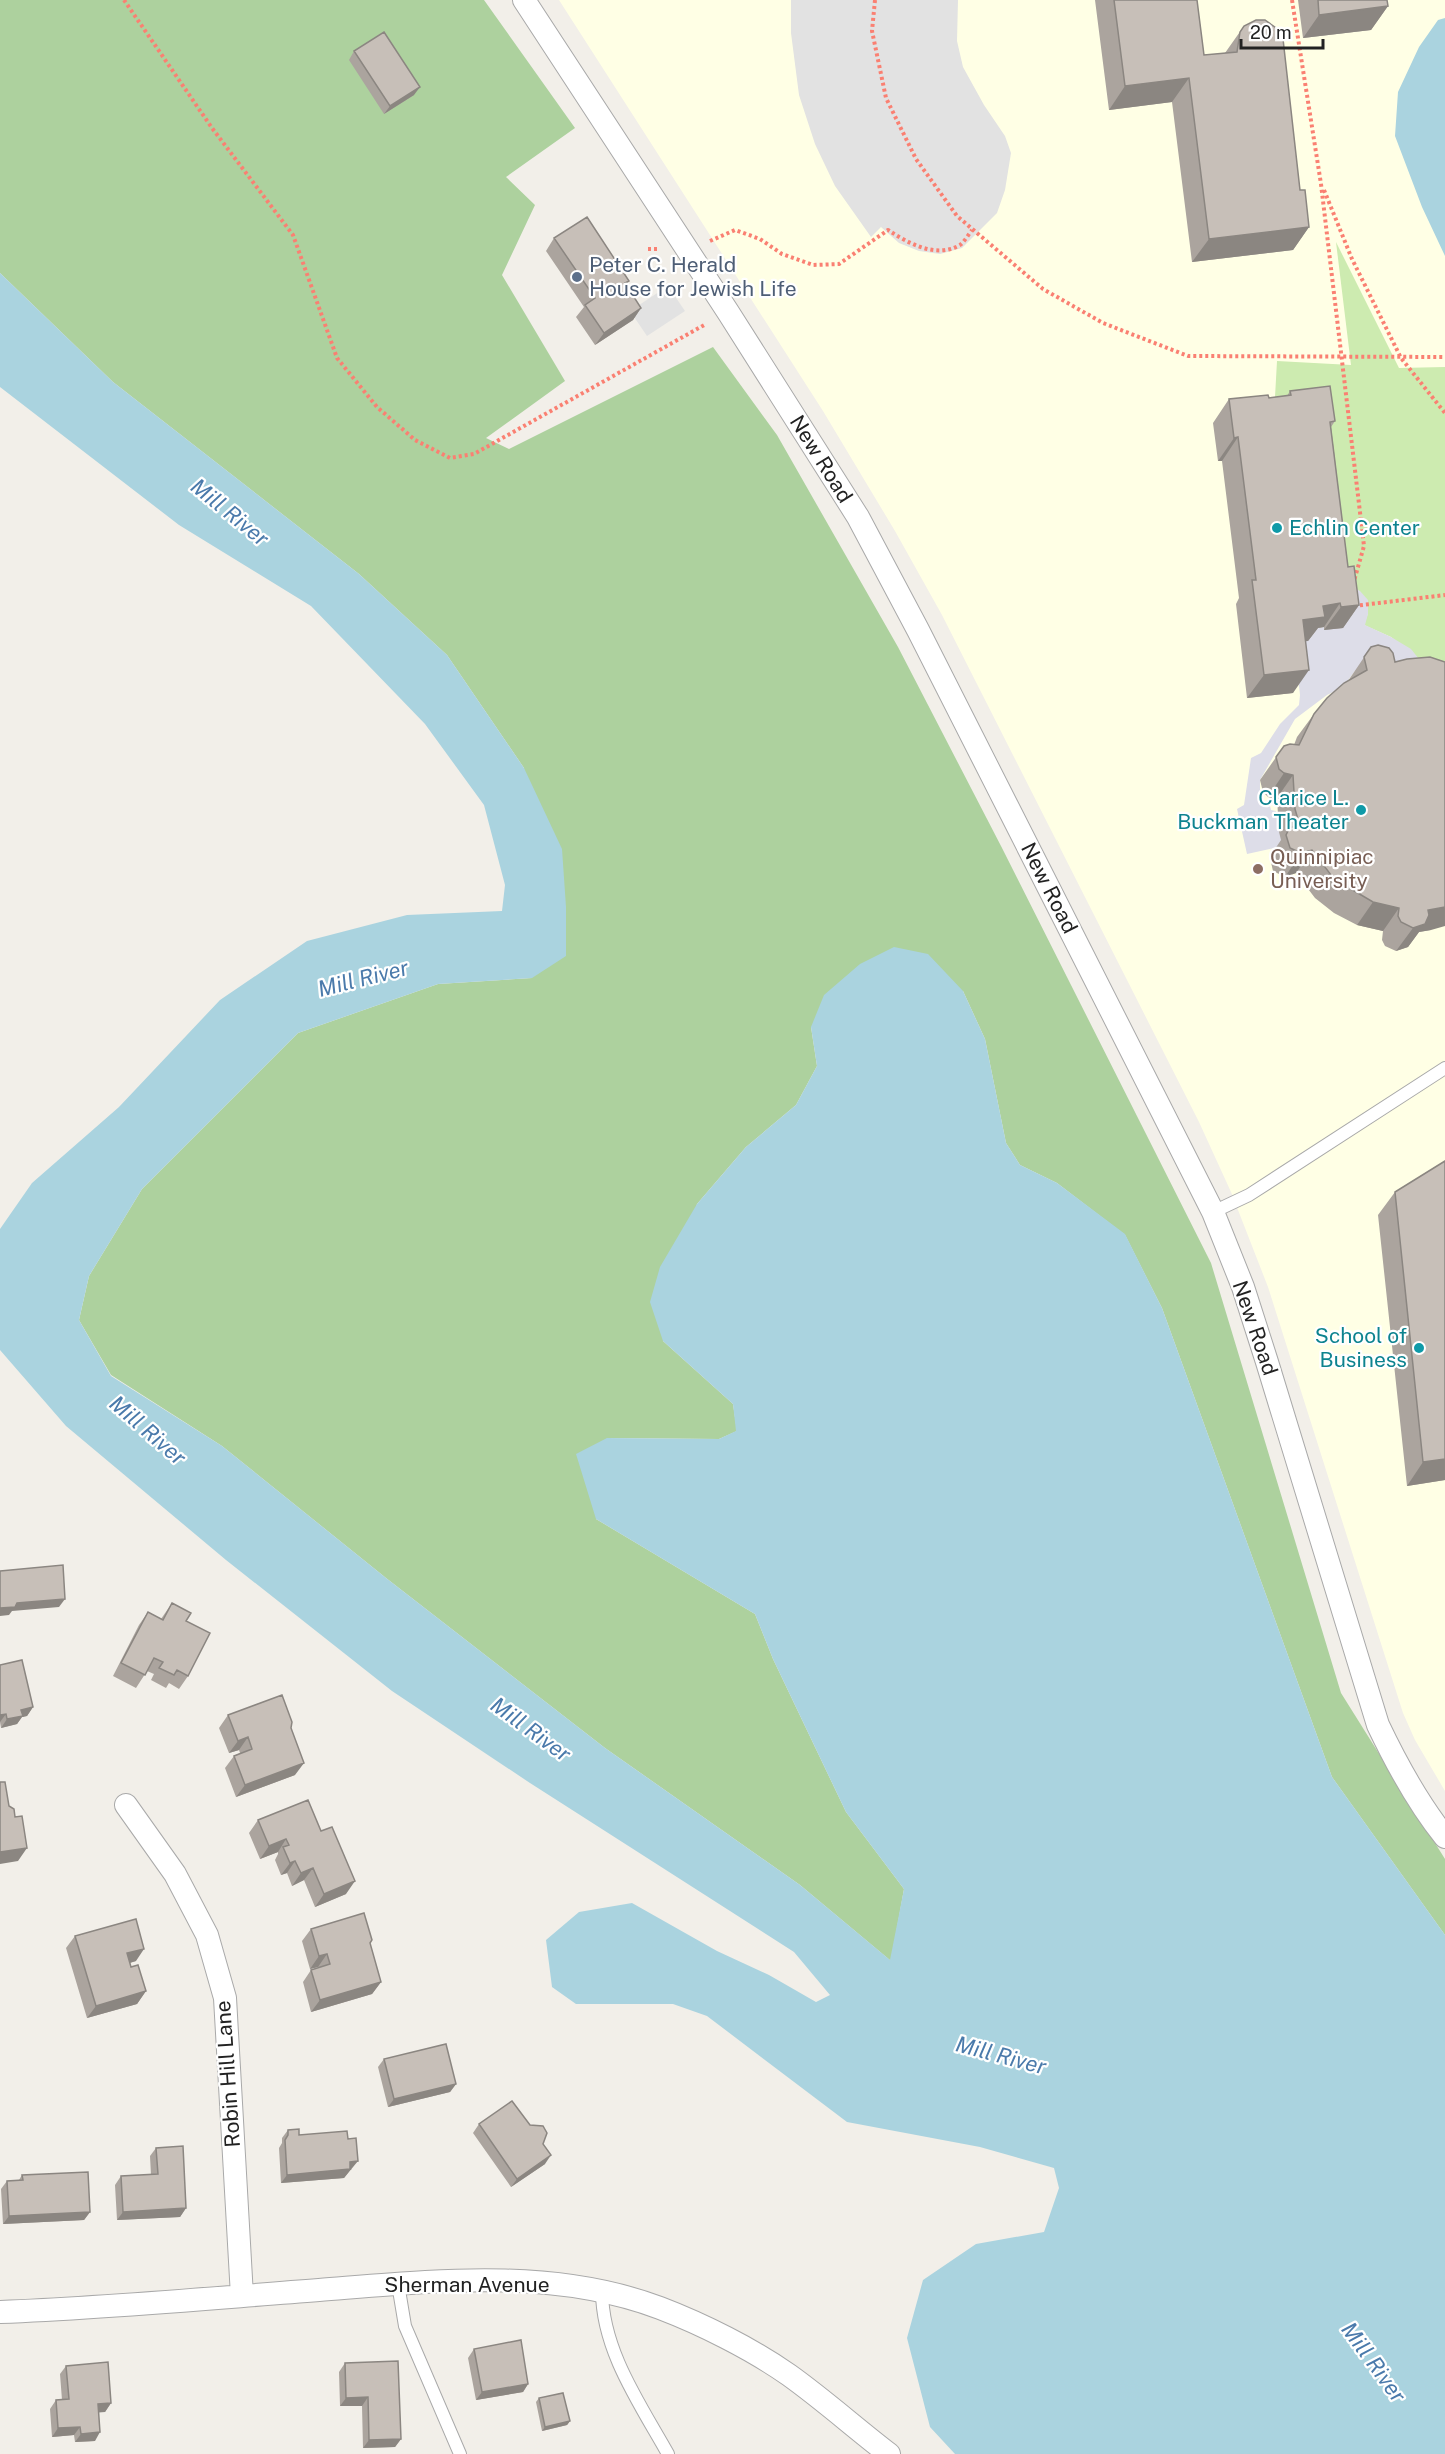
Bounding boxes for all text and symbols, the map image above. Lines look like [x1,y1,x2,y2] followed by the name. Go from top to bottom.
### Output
[1241,12,1324,50] scale bar
[1250,22,1292,43] text: 20 m
[589,252,797,301] place label: Peter C. Herald House for Jewish Life
[570,270,584,284] marker: Peter C. Herald House for Jewish Life
[785,410,858,507] street label: New Road
[186,473,275,552] water label: Mill River
[1289,515,1420,540] place label: Echlin Center
[1270,521,1284,535] marker: Echlin Center
[1177,785,1349,834] place label: Clarice L. Buckman Theater
[1354,803,1368,817] marker: Clarice L. Buckman Theater
[1016,838,1083,937] street label: New Road
[1270,844,1374,893] place label: Quinnipiac University
[1251,862,1265,876] marker: Quinnipiac University
[315,954,412,1002] water label: Mill River
[1228,1277,1283,1379] street label: New Road
[1315,1323,1407,1372] place label: School of Business
[1412,1341,1426,1355] marker: School of Business
[105,1390,192,1471] water label: Mill River
[486,1691,577,1767] water label: Mill River
[210,2000,245,2148] street label: Robin Hill Lane
[953,2030,1050,2080] water label: Mill River
[384,2272,550,2297] street label: Sherman Avenue
[1336,2317,1412,2408] water label: Mill River

